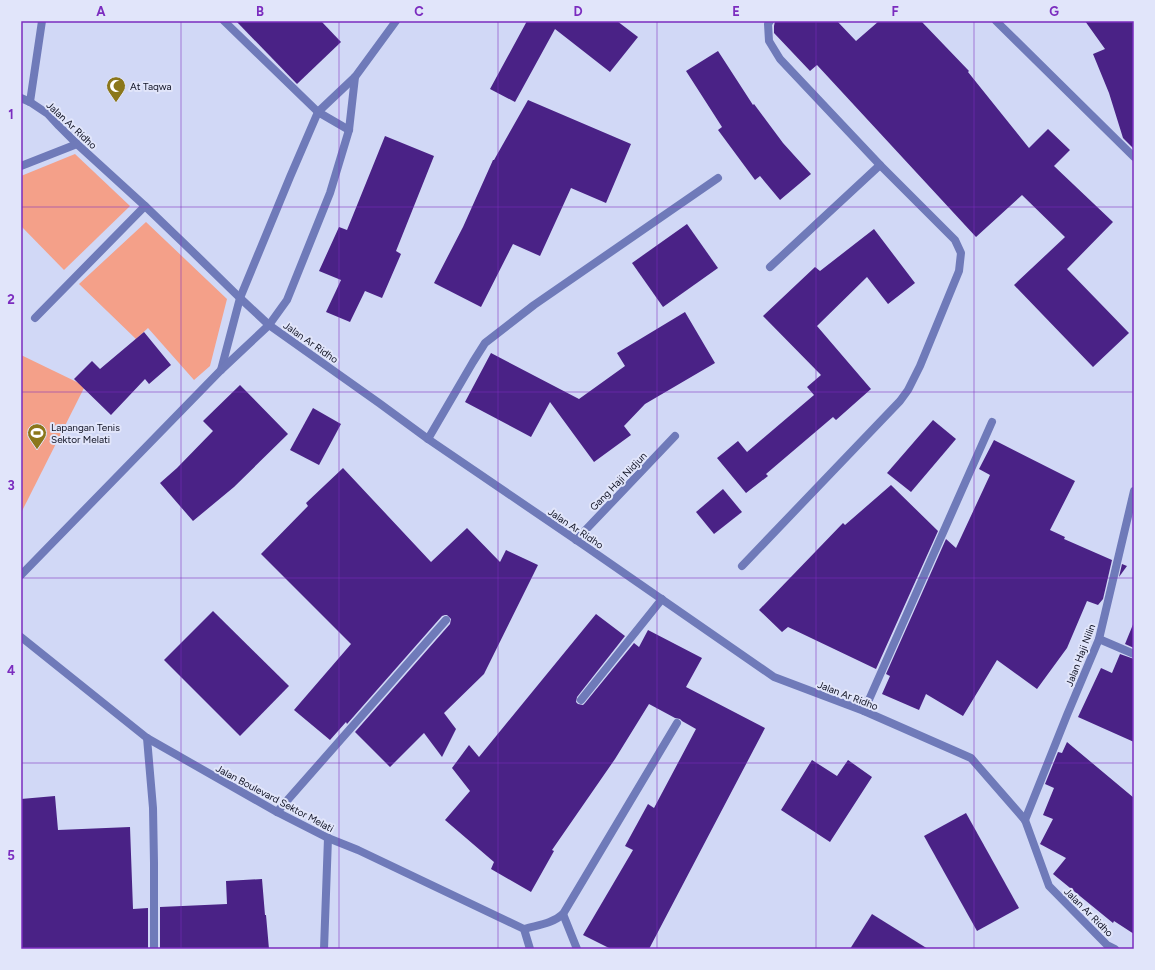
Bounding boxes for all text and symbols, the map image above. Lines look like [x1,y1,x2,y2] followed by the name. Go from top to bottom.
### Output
[96,4,106,19] text: A
[256,4,264,19] text: B
[414,4,424,19] text: C
[573,4,583,19] text: D
[732,4,740,19] text: E
[891,4,899,19] text: F
[1049,4,1059,19] text: G
[105,75,127,103] mosque icon: At Taqwa
[130,80,172,93] place label: At Taqwa
[44,99,100,152] street label: Jalan Ar Ridho
[8,107,14,122] text: 1
[7,292,15,307] text: 2
[281,319,341,366] street label: Jalan Ar Ridho
[51,421,120,446] place label: Lapangan Tenis Sektor Melati
[26,422,48,450] sports icon: Lapangan Tenis Sektor Melati
[587,449,650,513] street label: Gang Haji Nidjun
[7,478,15,493] text: 3
[546,505,606,552] street label: Jalan Ar Ridho
[1063,622,1098,688] street label: Jalan Haji Nilin
[7,663,15,678] text: 4
[816,678,880,713] street label: Jalan Ar Ridho
[214,762,336,835] street label: Jalan Boulevard Sektor Melati
[7,848,15,863] text: 5
[1061,885,1116,940] street label: Jalan Ar Ridho

